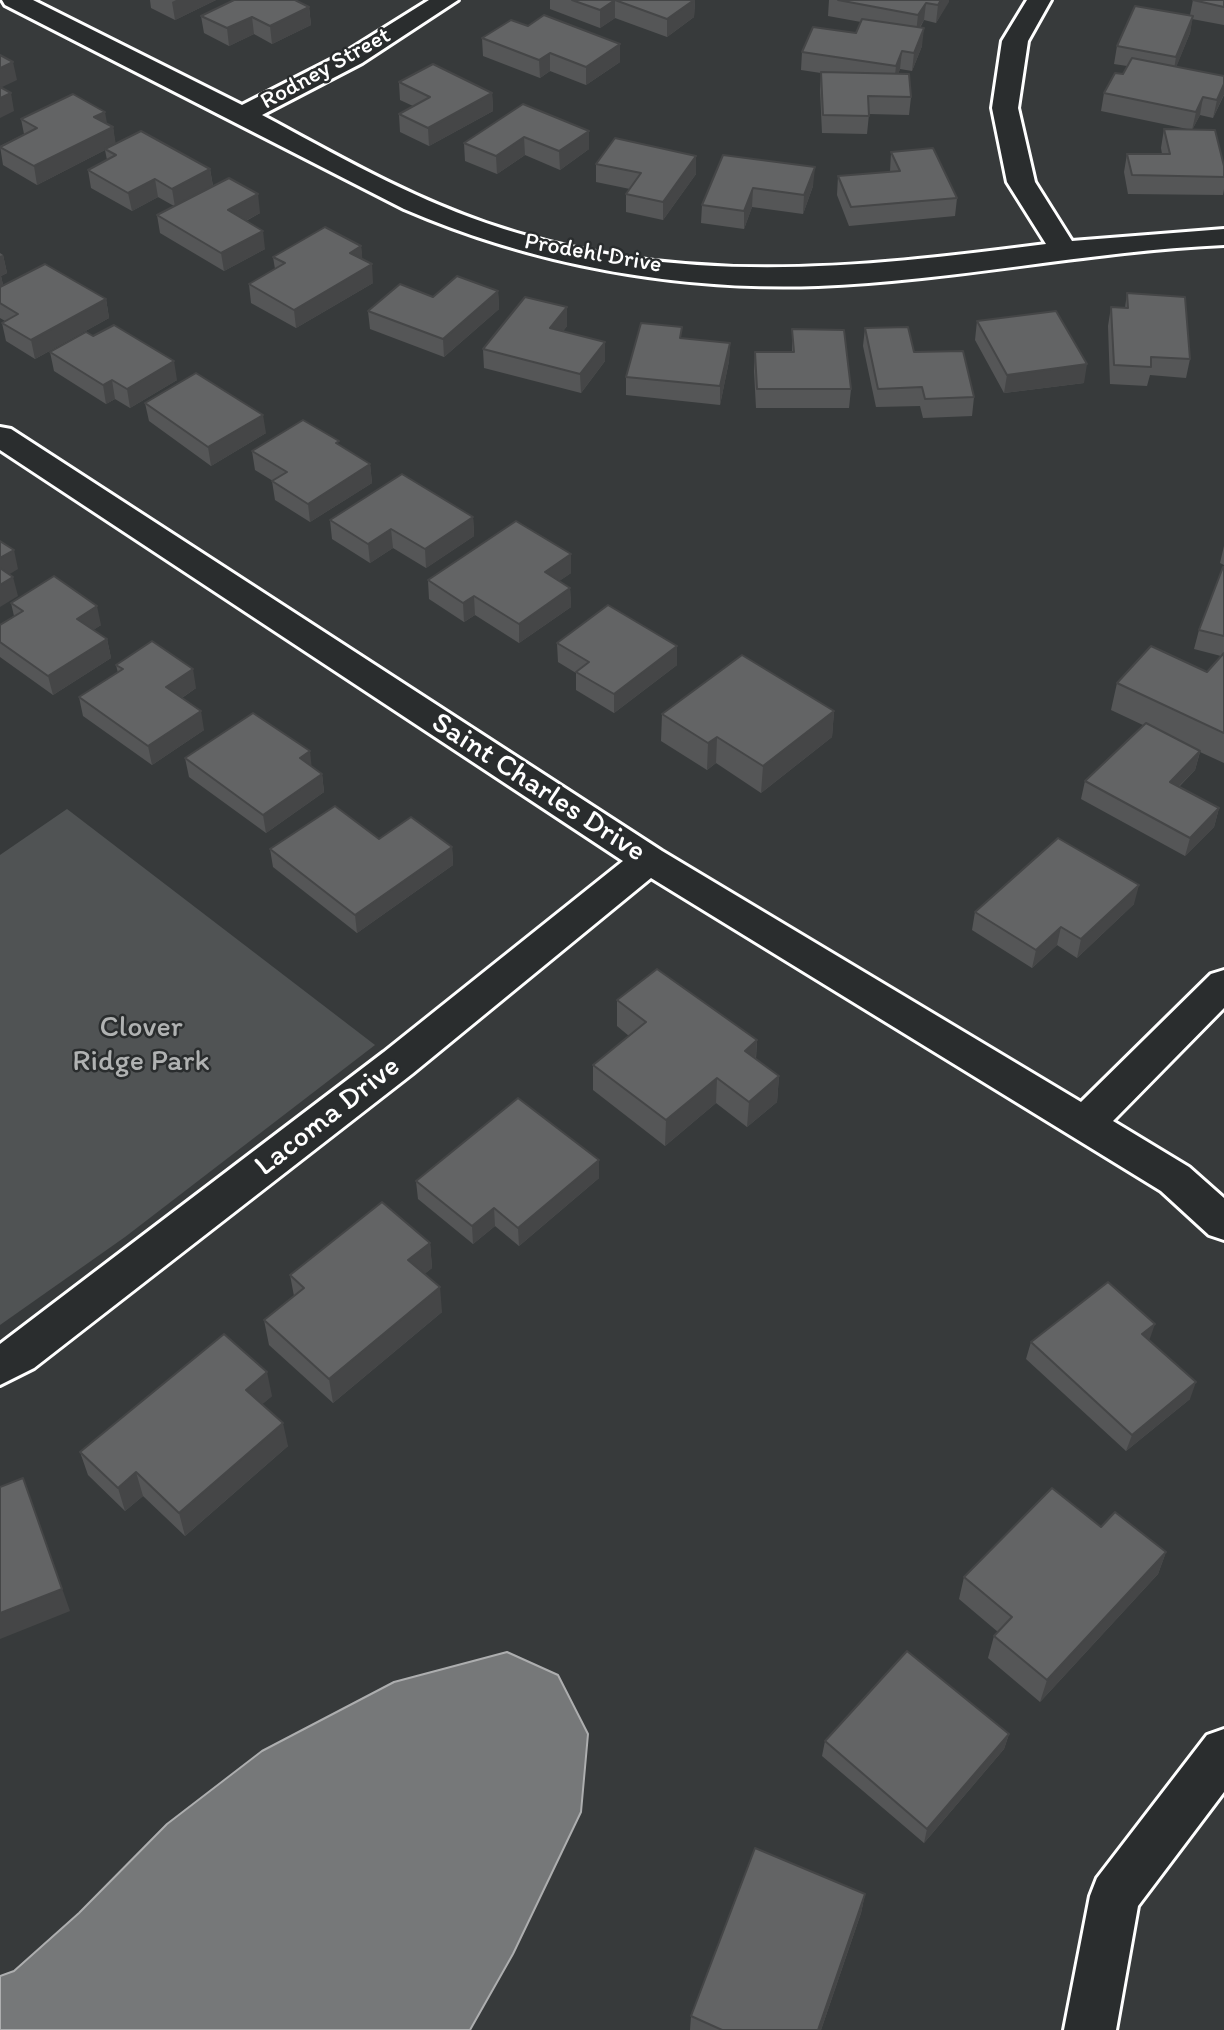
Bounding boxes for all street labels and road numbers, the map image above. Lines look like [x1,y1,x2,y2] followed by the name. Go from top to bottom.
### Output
[256,21,396,117] street label: Rodney Street
[522,228,664,280] street label: Prodehl Drive
[424,705,652,871] street label: Saint Charles Drive
[248,1049,408,1185] street label: Lacoma Drive

